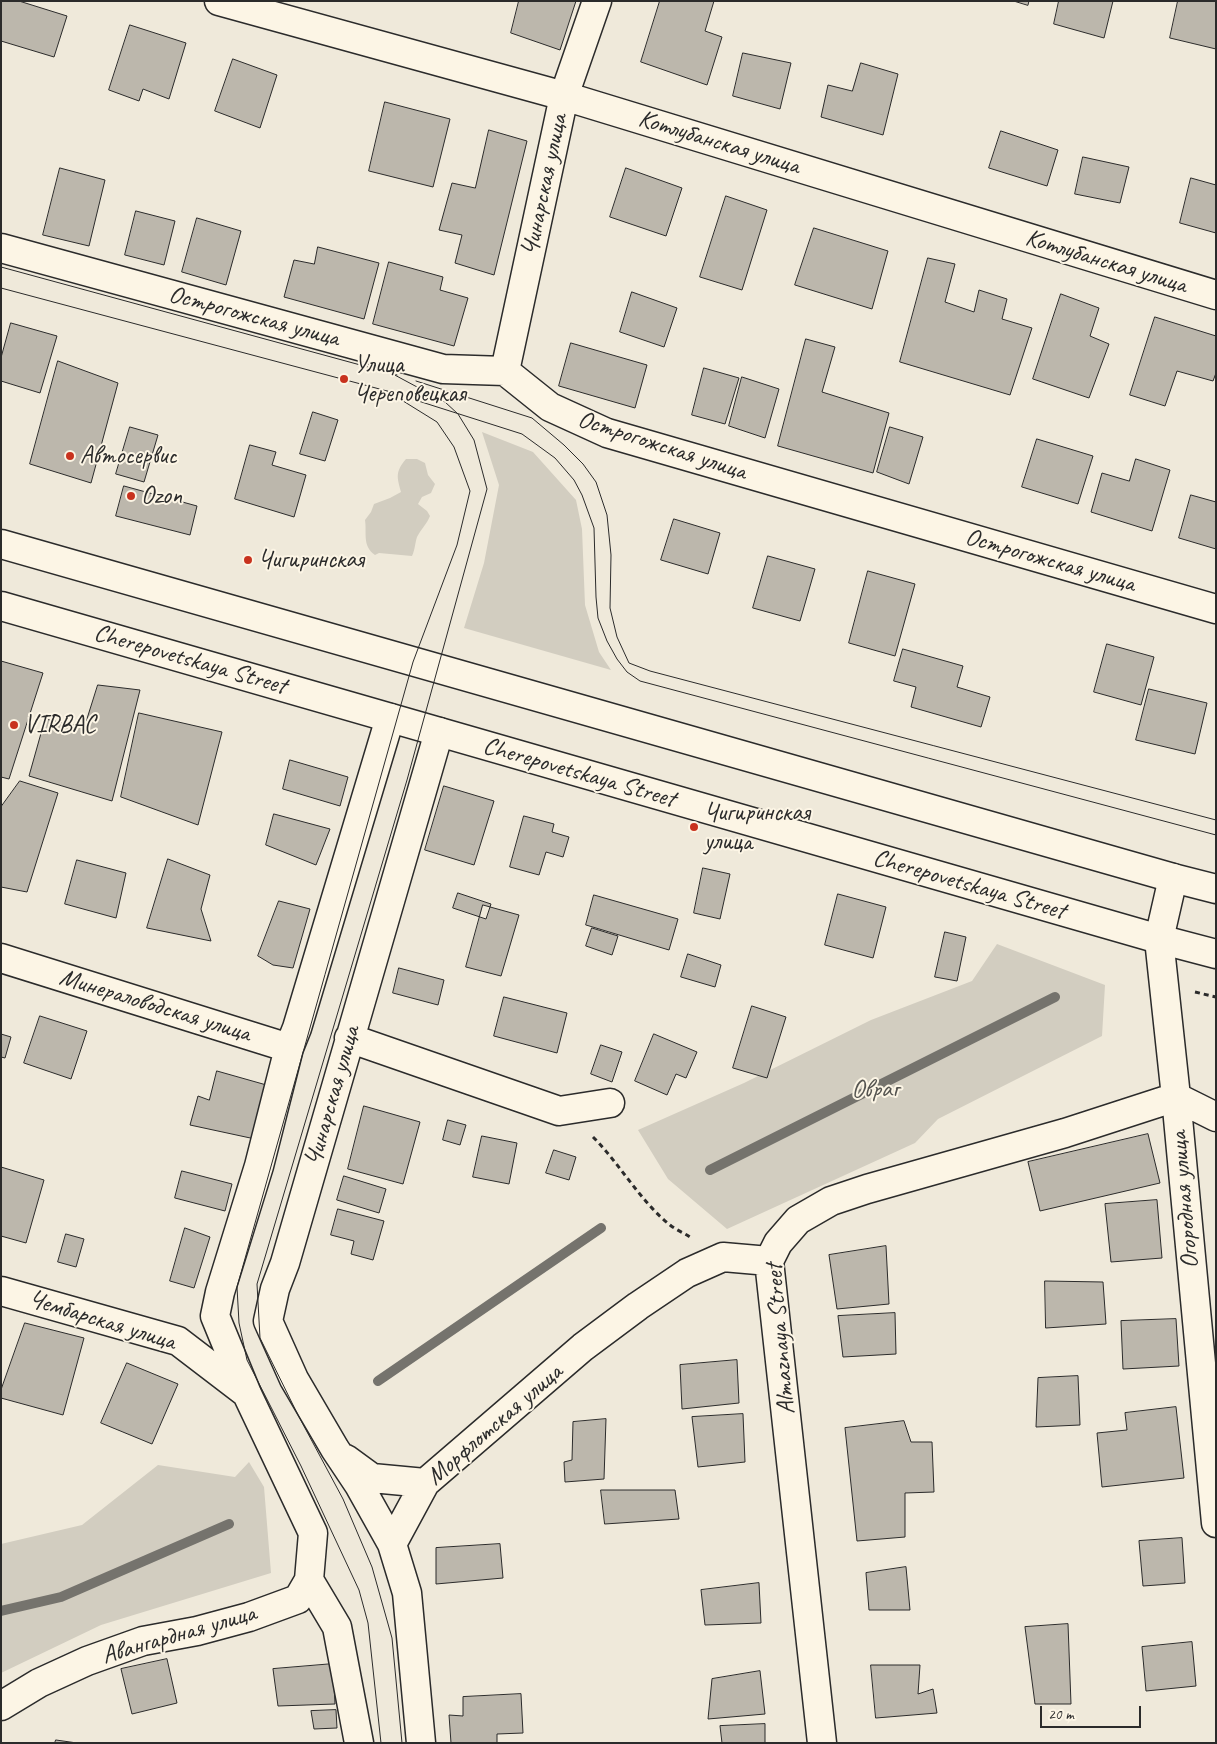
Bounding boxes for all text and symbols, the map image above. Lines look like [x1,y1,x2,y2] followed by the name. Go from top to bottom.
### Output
[635,104,803,182] street label: Котлубанская улица
[515,111,575,259] street label: Чинарская улица
[1022,223,1190,301] street label: Котлубанская улица
[165,280,343,354] street label: Острогожская улица
[354,350,466,409] place label: Улица Череповецкая
[338,373,350,385] marker: Улица Череповецкая
[574,405,750,487] street label: Острогожская улица
[80,441,177,471] place label: Автосервис
[64,450,76,462] marker: Автосервис
[141,481,182,511] place label: Ozon
[125,490,137,502] marker: Ozon
[962,522,1138,600] street label: Острогожская улица
[258,545,364,575] place label: Чигиринская
[242,554,254,566] marker: Чигиринская
[90,618,290,702] street label: Cherepovetskaya Street
[24,710,96,740] place label: VIRBAC
[8,719,20,731] marker: VIRBAC
[479,731,679,815] street label: Cherepovetskaya Street
[704,798,810,857] place label: Чигиринская улица
[688,821,700,833] marker: Чигиринская улица
[869,843,1069,927] street label: Cherepovetskaya Street
[56,963,254,1049] street label: Минераловодская улица
[299,1023,367,1169] street label: Чинарская улица
[852,1075,898,1105] park label: Овраг
[1164,1130,1206,1270] street label: Огородная улица
[759,1262,803,1416] street label: Almaznaya Street
[25,1284,179,1358] street label: Чембарская улица
[421,1358,569,1492] street label: Морфлотская улица
[99,1599,259,1671] street label: Авангардная улица
[1042,1696,1143,1728] scale bar
[1048,1705,1074,1724] text: 20 m

